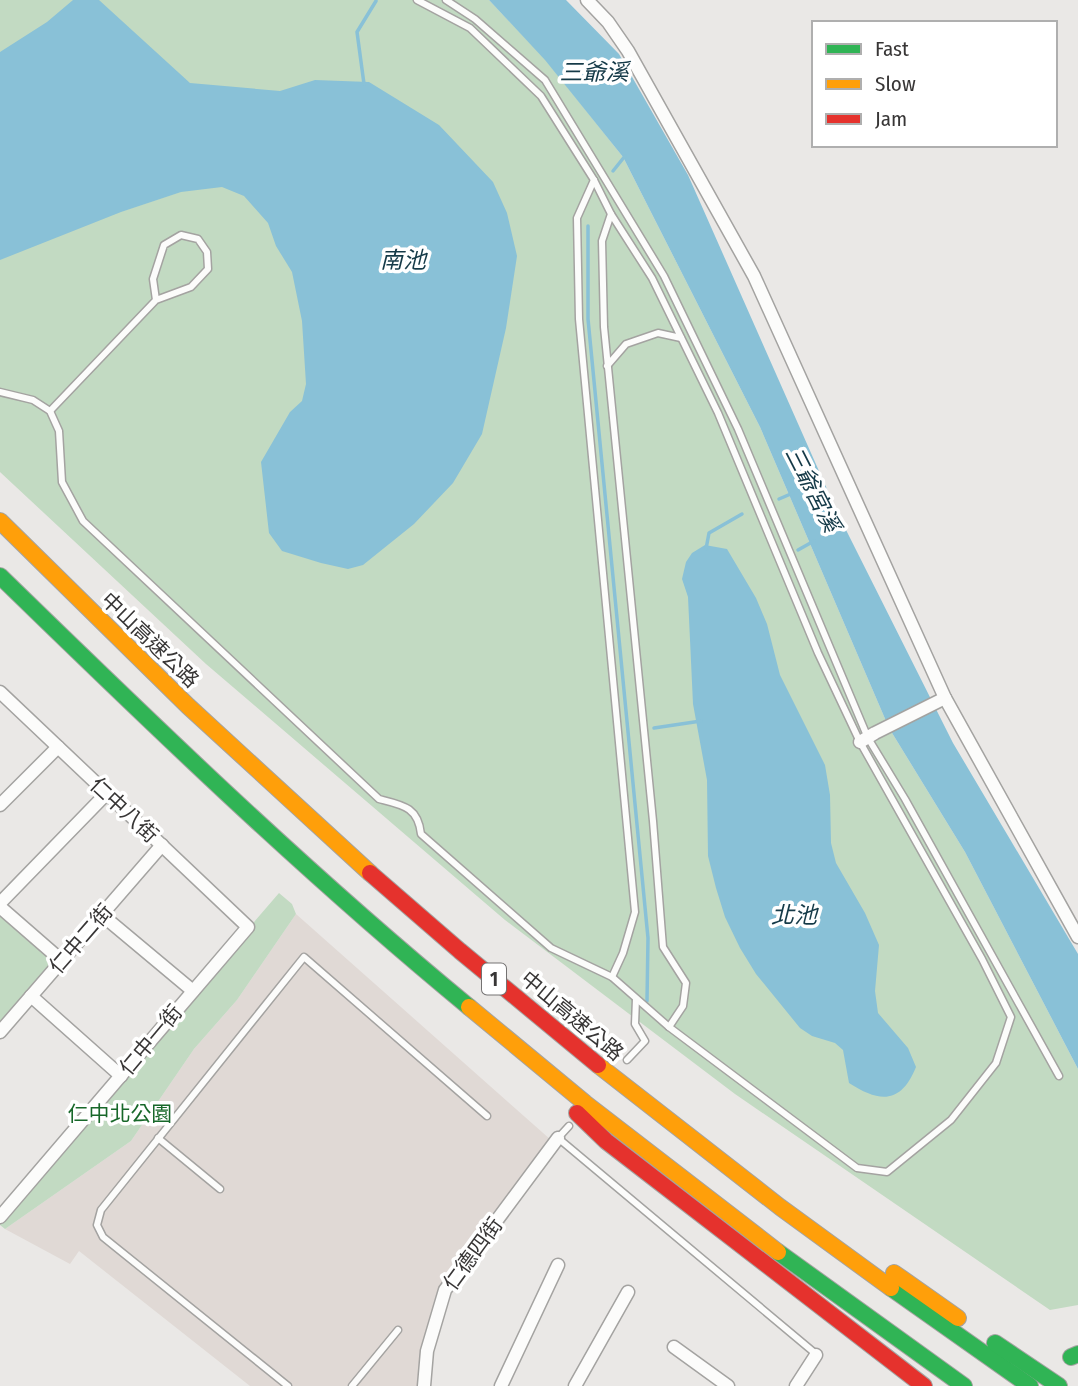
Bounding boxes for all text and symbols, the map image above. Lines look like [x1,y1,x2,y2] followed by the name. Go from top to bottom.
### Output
[812,21,1057,147] legend
[875,36,909,62] text: Fast
[560,58,632,86] water label: 三爺溪
[875,71,916,97] text: Slow
[875,106,907,132] text: Jam
[380,246,428,274] water label: 南池
[780,442,848,539] water label: 三爺宮溪
[96,587,204,693] street label: 中山高速公路
[84,772,164,848] street label: 仁中八街
[44,899,118,979] street label: 仁中二街
[771,901,819,929] water label: 北池
[482,964,506,995] road number: 1
[515,966,629,1066] street label: 中山高速公路
[114,999,188,1081] street label: 仁中一街
[68,1101,173,1127] park label: 仁中北公園
[438,1212,508,1296] street label: 仁德四街

